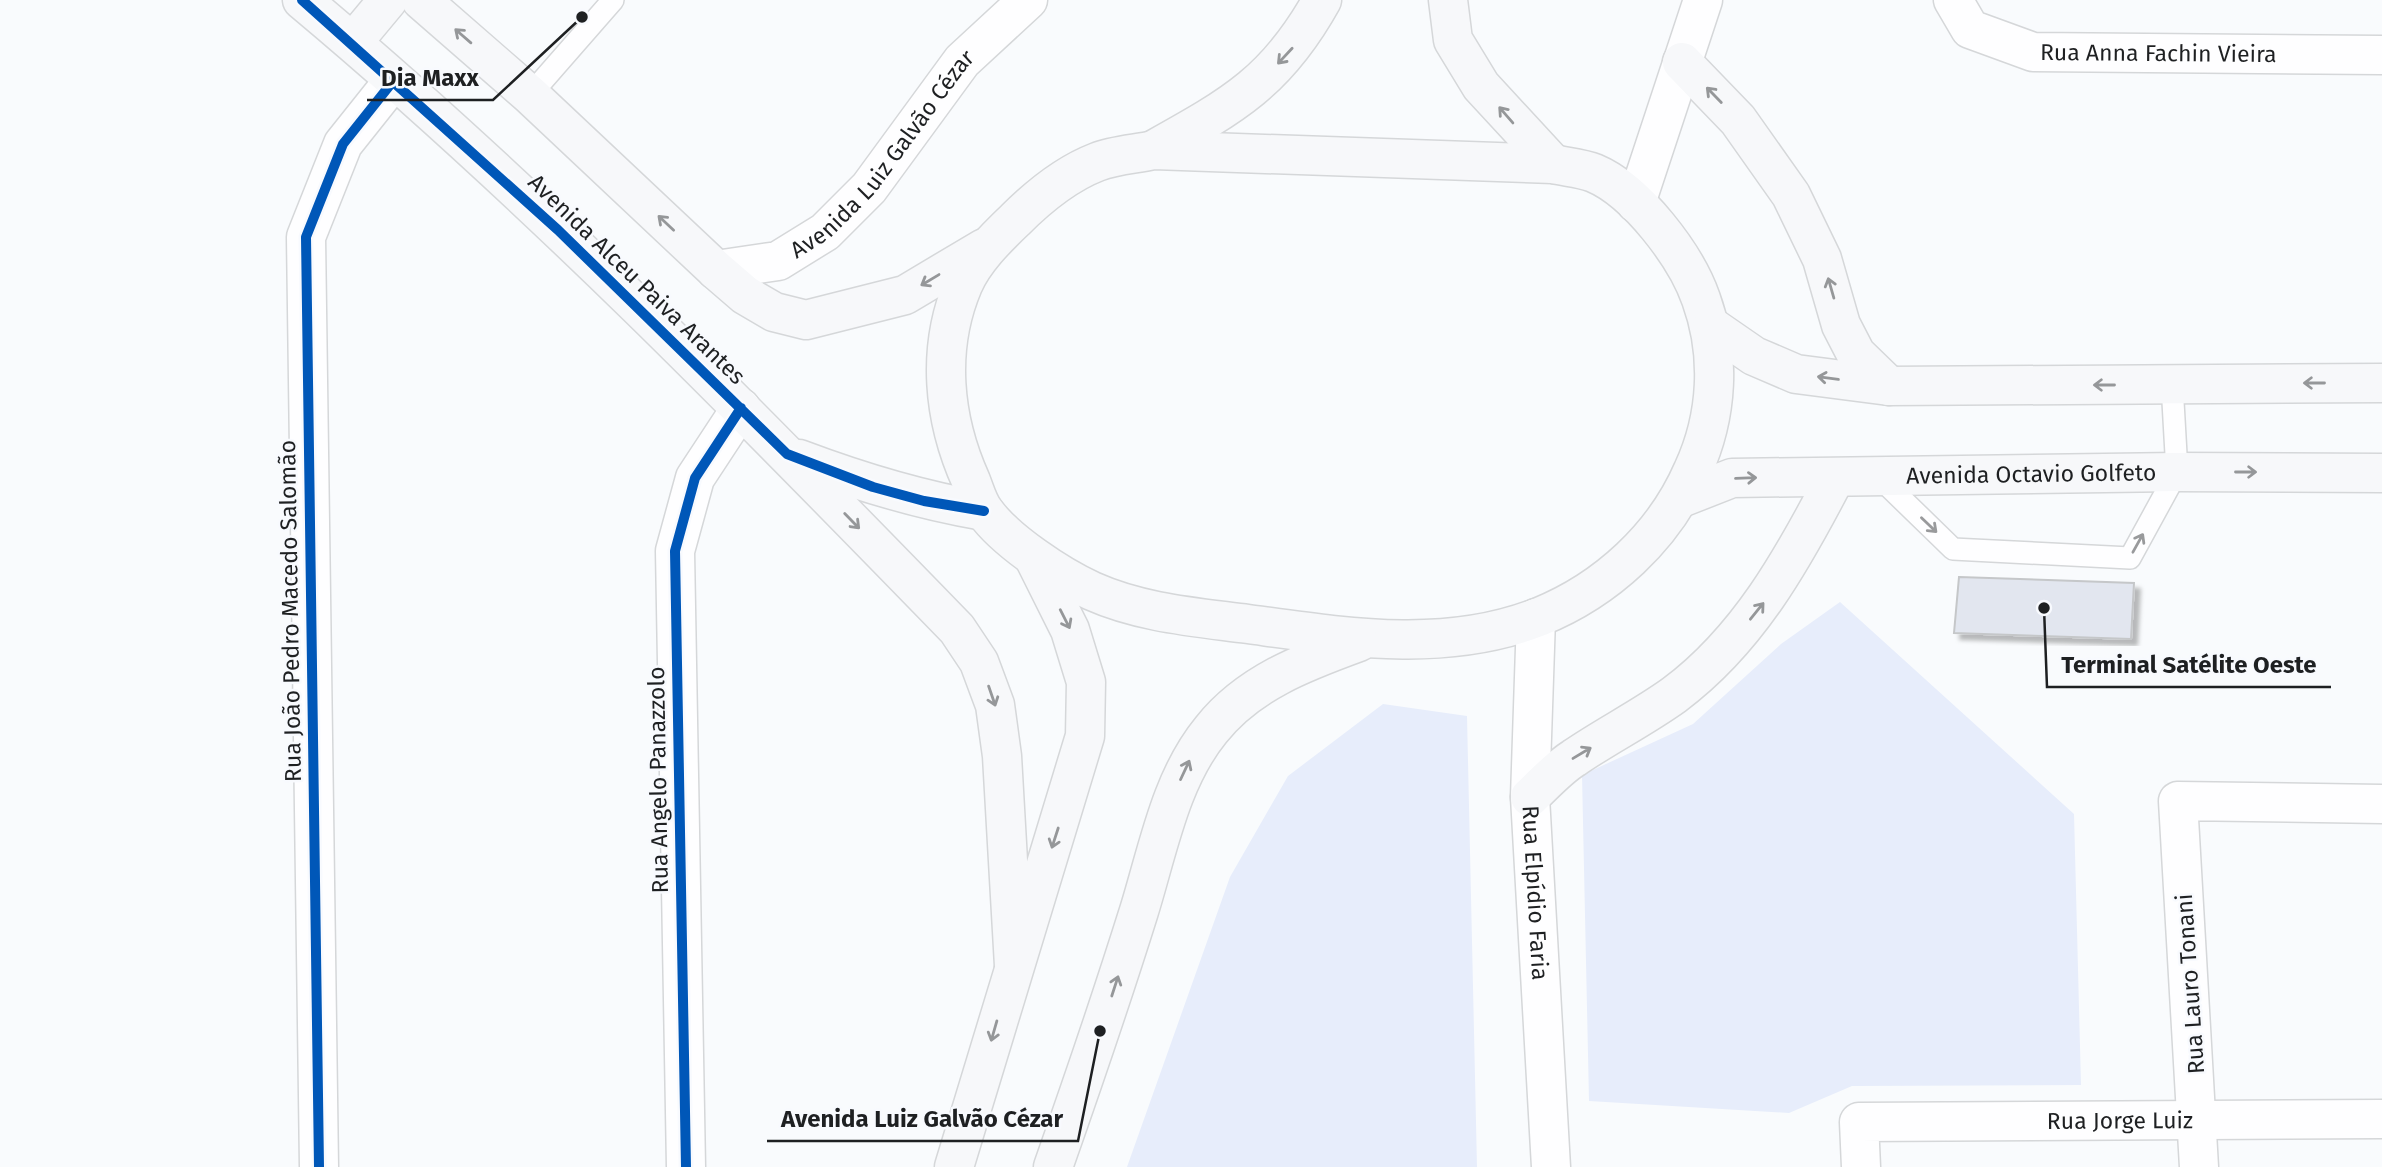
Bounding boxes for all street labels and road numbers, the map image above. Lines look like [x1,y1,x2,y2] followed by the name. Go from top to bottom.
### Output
[2040,38,2277,68] street label: Rua Anna Fachin Vieira
[785,43,980,264] street label: Avenida Luiz Galvão Cézar
[523,168,751,390] street label: Avenida Alceu Paiva Arantes
[273,440,307,782] street label: Rua João Pedro Macedo Salomão
[1906,458,2156,490] street label: Avenida Octavio Golfeto
[642,666,674,894] street label: Rua Angelo Panazzolo
[1516,805,1554,981] street label: Rua Elpídio Faria
[2170,893,2210,1075] street label: Rua Lauro Tonani
[2047,1106,2193,1135] street label: Rua Jorge Luiz

